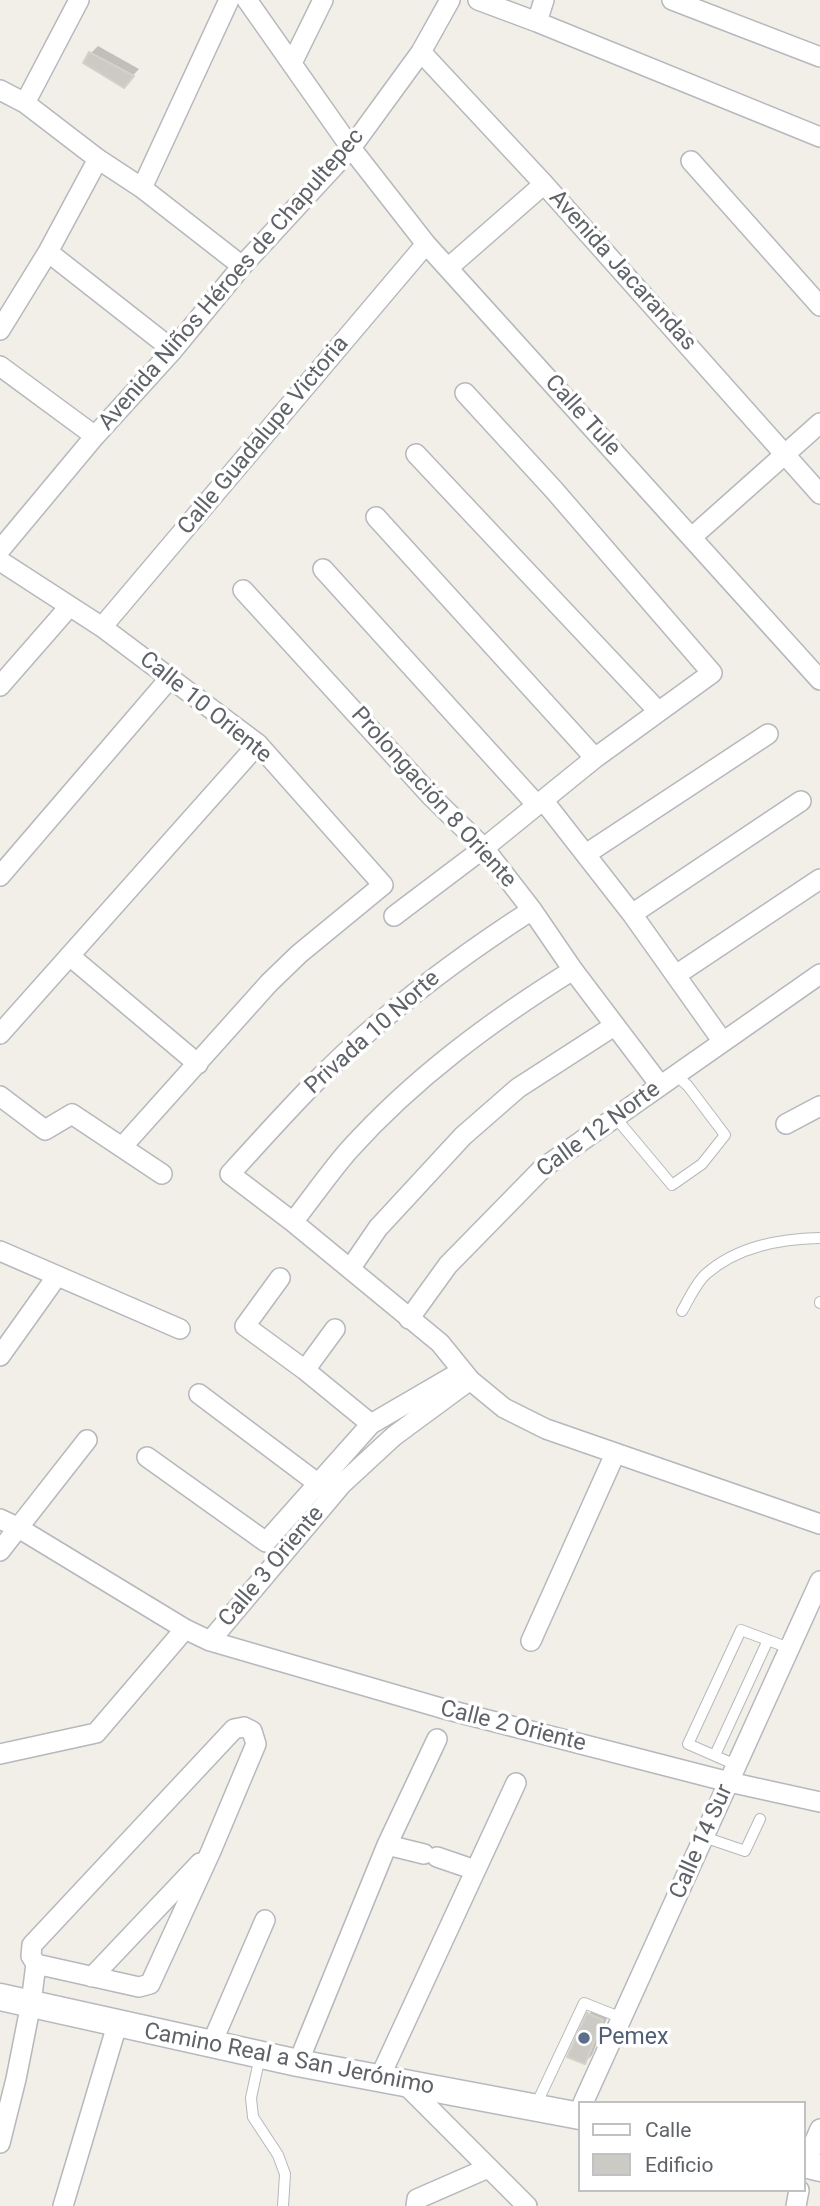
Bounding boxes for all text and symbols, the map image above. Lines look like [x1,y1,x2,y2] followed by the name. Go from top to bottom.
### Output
[93,124,371,436] street label: Avenida Niños Héroes de Chapultepec
[543,185,701,357] street label: Avenida Jacarandas
[173,331,355,541] street label: Calle Guadalupe Victoria
[538,370,626,462] street label: Calle Tule
[133,646,277,770] street label: Calle 10 Oriente
[345,702,521,894] street label: Prolongación 8 Oriente
[300,965,446,1101] street label: Privada 10 Norte
[532,1076,666,1184] street label: Calle 12 Norte
[214,1501,330,1633] street label: Calle 3 Oriente
[437,1696,589,1758] street label: Calle 2 Oriente
[665,1781,739,1903] street label: Calle 14 Sur
[142,2018,436,2102] street label: Camino Real a San Jerónimo
[598,2024,668,2052] place label: Pemex
[576,2030,592,2046] marker: Pemex
[578,2101,806,2192] legend
[645,2118,691,2142] text: Calle
[645,2153,713,2177] text: Edificio

